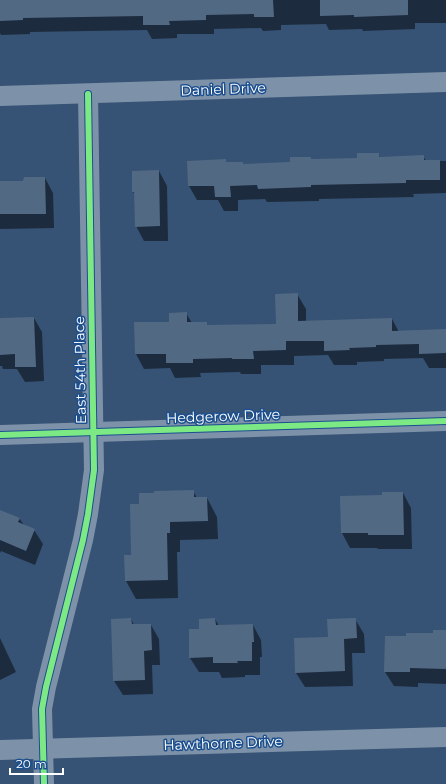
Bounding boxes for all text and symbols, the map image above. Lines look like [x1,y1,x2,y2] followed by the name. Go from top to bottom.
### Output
[180,79,266,99] street label: Daniel Drive
[70,316,90,424] street label: East 54th Place
[166,405,280,427] street label: Hedgerow Drive
[163,732,283,754] street label: Hawthorne Drive
[10,750,63,776] scale bar
[16,756,47,771] text: 20 m

